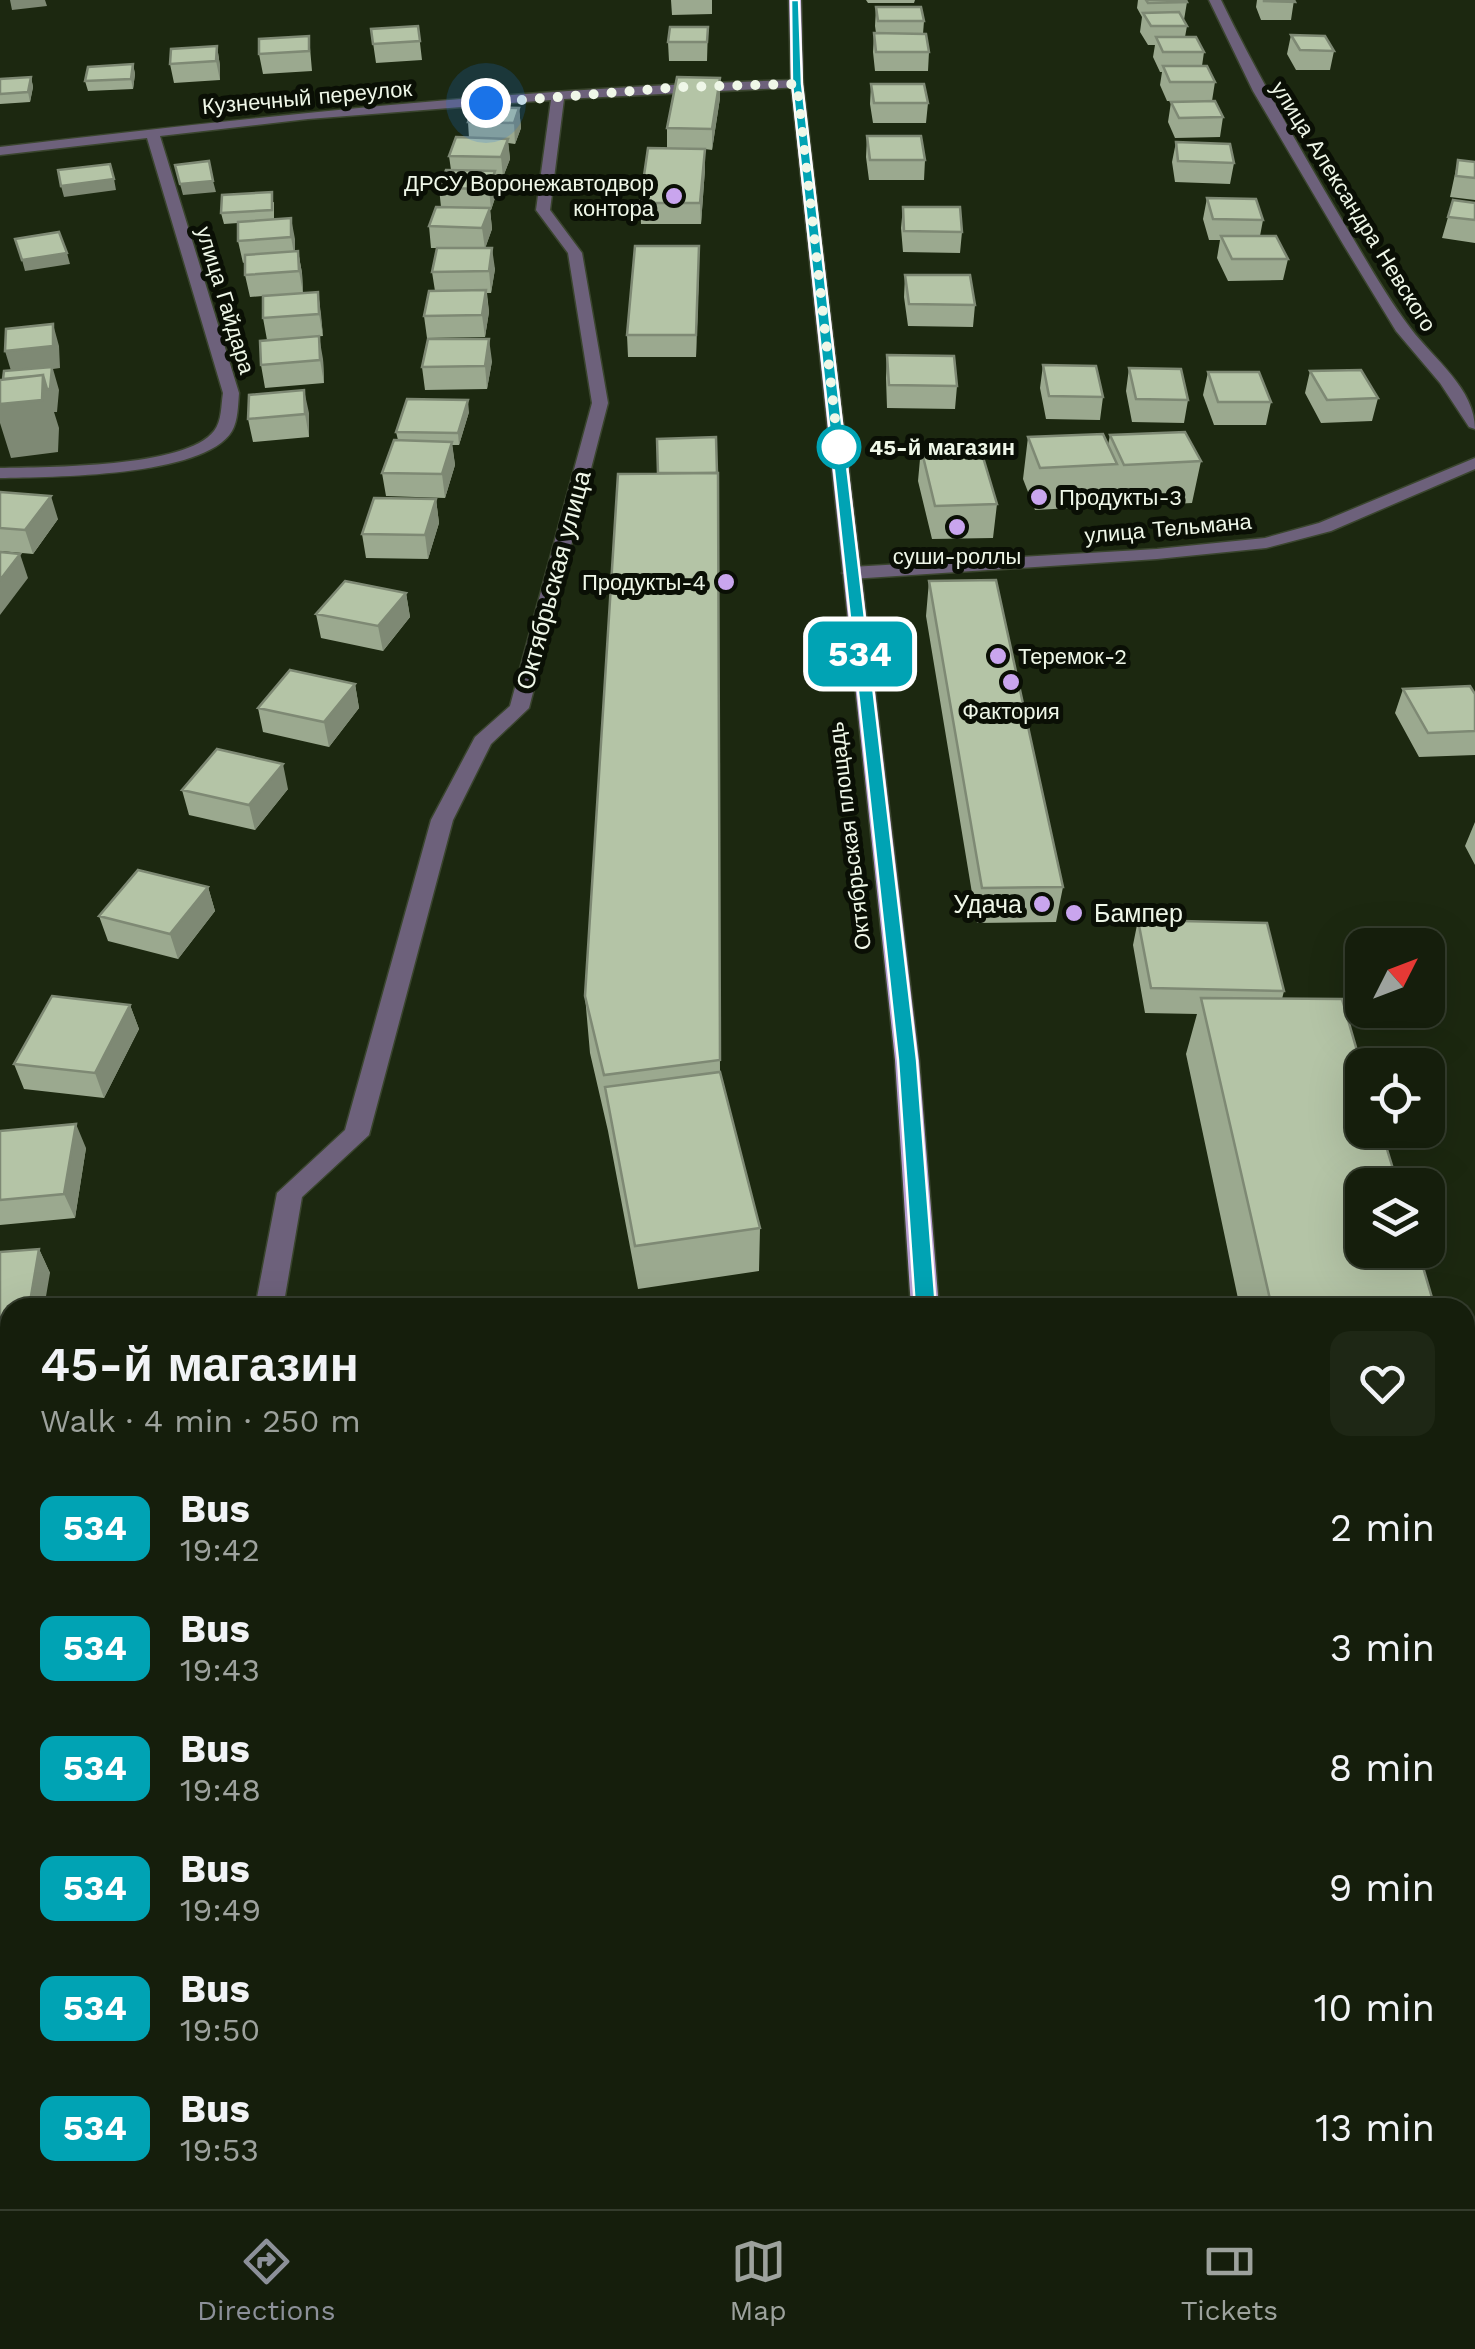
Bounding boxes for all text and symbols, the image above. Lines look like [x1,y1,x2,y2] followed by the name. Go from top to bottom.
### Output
[201,76,413,119] street label: Кузнечный переулок
[1266,77,1441,336] street label: улица Александра Невского
[461,78,511,128] your location
[404,171,655,221] place label: ДРСУ Воронежавтодвор контора
[663,185,685,207] marker: ДРСУ Воронежавтодвор контора
[191,223,260,378] street label: улица Гайдара
[818,426,860,468] marker: 45-й магазин
[869,435,1015,460] place label: 45-й магазин
[510,467,597,693] street label: Октябрьская улица
[1059,485,1182,510] place label: Продукты-3
[1028,486,1050,508] marker: Продукты-3
[1083,509,1253,548] street label: улица Тельмана
[946,516,968,538] marker: суши-роллы
[893,544,1021,569] place label: суши-роллы
[582,570,706,595] place label: Продукты-4
[715,571,737,593] marker: Продукты-4
[802,622,918,686] line badge: 534
[828,633,892,675] text: 534
[1018,644,1127,669] place label: Теремок-2
[987,645,1009,667] marker: Теремок-2
[1000,671,1022,693] marker: Фактория
[962,699,1060,724] place label: Фактория
[823,720,876,952] street label: Октябрьская площадь
[953,890,1022,919] place label: Удача
[1031,893,1053,915] marker: Удача
[1094,899,1183,928] place label: Бампер
[1063,902,1085,924] marker: Бампер
[1345,928,1445,1028] north arrow
[1345,928,1445,1268] map controls
[1345,1048,1445,1148] button: locate
[1345,1168,1445,1268] button: layers
[1330,1331,1435,1436] button: heart
[40,1336,359,1393] text: 45-й магазин
[40,1402,361,1440] text: Walk · 4 min · 250 m
[180,1487,250,1531] text: Bus
[1330,1506,1435,1550] text: 2 min
[63,1507,127,1549] text: 534
[180,1531,260,1569] text: 19:42
[180,1607,250,1651] text: Bus
[1330,1626,1435,1670] text: 3 min
[63,1627,127,1669] text: 534
[180,1651,260,1689] text: 19:43
[180,1727,250,1771] text: Bus
[1329,1746,1435,1790] text: 8 min
[63,1747,127,1789] text: 534
[180,1771,261,1809] text: 19:48
[180,1847,250,1891] text: Bus
[1329,1866,1435,1910] text: 9 min
[63,1867,127,1909] text: 534
[180,1891,261,1929] text: 19:49
[180,1967,250,2011] text: Bus
[1314,1986,1435,2030] text: 10 min
[63,1987,127,2029] text: 534
[180,2011,260,2049] text: 19:50
[180,2087,250,2131] text: Bus
[1315,2106,1435,2150] text: 13 min
[63,2107,127,2149] text: 534
[180,2131,259,2169] text: 19:53
[197,2234,335,2327] tab: Directions
[730,2234,787,2327] tab: Map
[1181,2234,1278,2327] tab: Tickets

